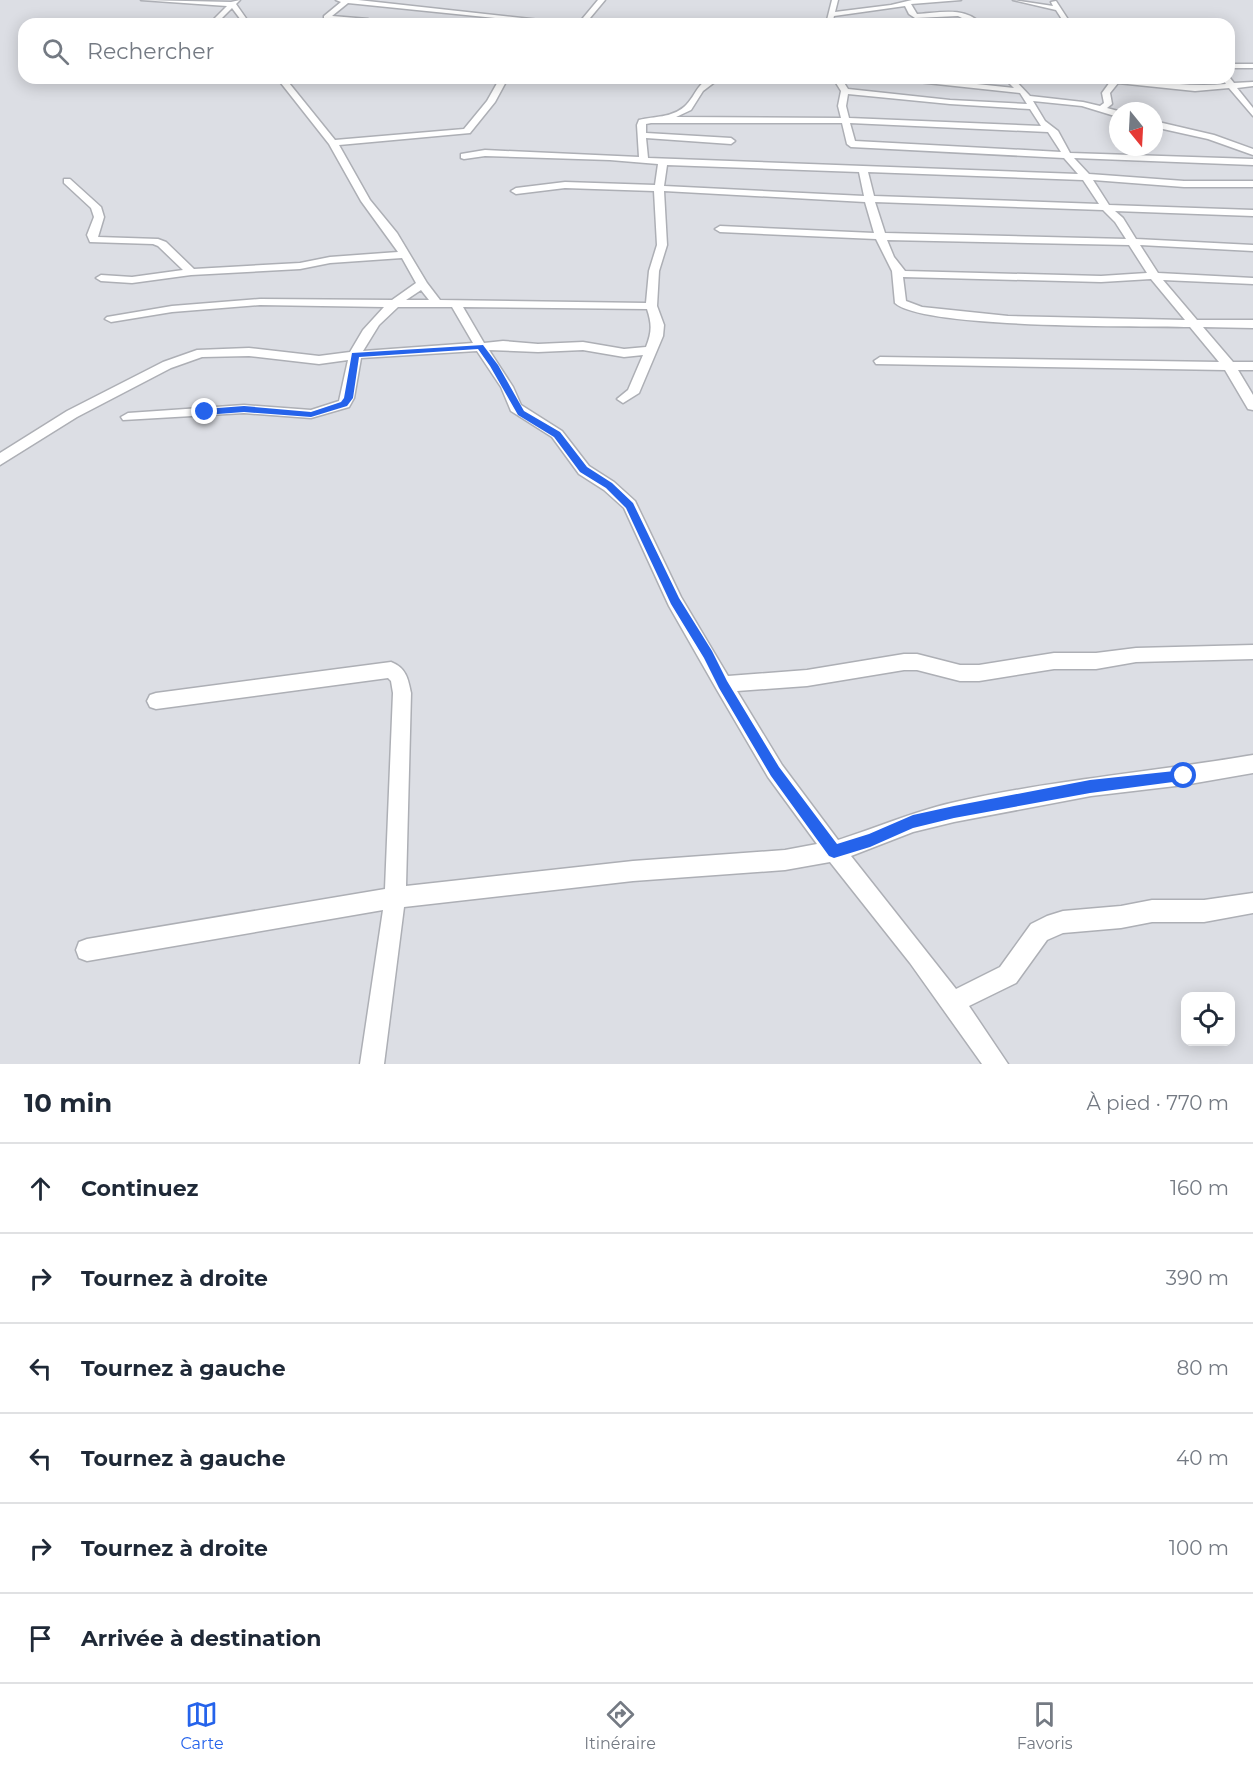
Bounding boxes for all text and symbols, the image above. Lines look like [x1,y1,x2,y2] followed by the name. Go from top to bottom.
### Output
[18,18,1235,84] search box
[39,35,72,68] icon: search
[87,38,214,65] text: Rechercher
[1109,102,1163,156] north arrow
[191,398,217,424] route end
[1170,762,1196,788] route start
[1181,992,1235,1046] map controls
[1181,992,1235,1046] button: locate
[24,1087,112,1119] text: 10 min
[1086,1091,1229,1115] text: À pied · 770 m
[24,1172,57,1205] icon: ahead
[81,1175,198,1202] text: Continuez
[1170,1176,1229,1200] text: 160 m
[24,1262,57,1295] icon: right
[81,1265,268,1292] text: Tournez à droite
[1166,1266,1229,1290] text: 390 m
[24,1352,57,1385] icon: left
[81,1355,286,1382] text: Tournez à gauche
[1177,1356,1229,1380] text: 80 m
[24,1442,57,1475] icon: left
[81,1445,286,1472] text: Tournez à gauche
[1176,1446,1229,1470] text: 40 m
[24,1532,57,1565] icon: right
[81,1535,268,1562] text: Tournez à droite
[1169,1536,1229,1560] text: 100 m
[24,1622,57,1655] icon: arrive
[81,1625,321,1652] text: Arrivée à destination
[180,1698,224,1753] tab: Carte
[584,1698,656,1753] tab: Itinéraire
[1017,1698,1073,1753] tab: Favoris

